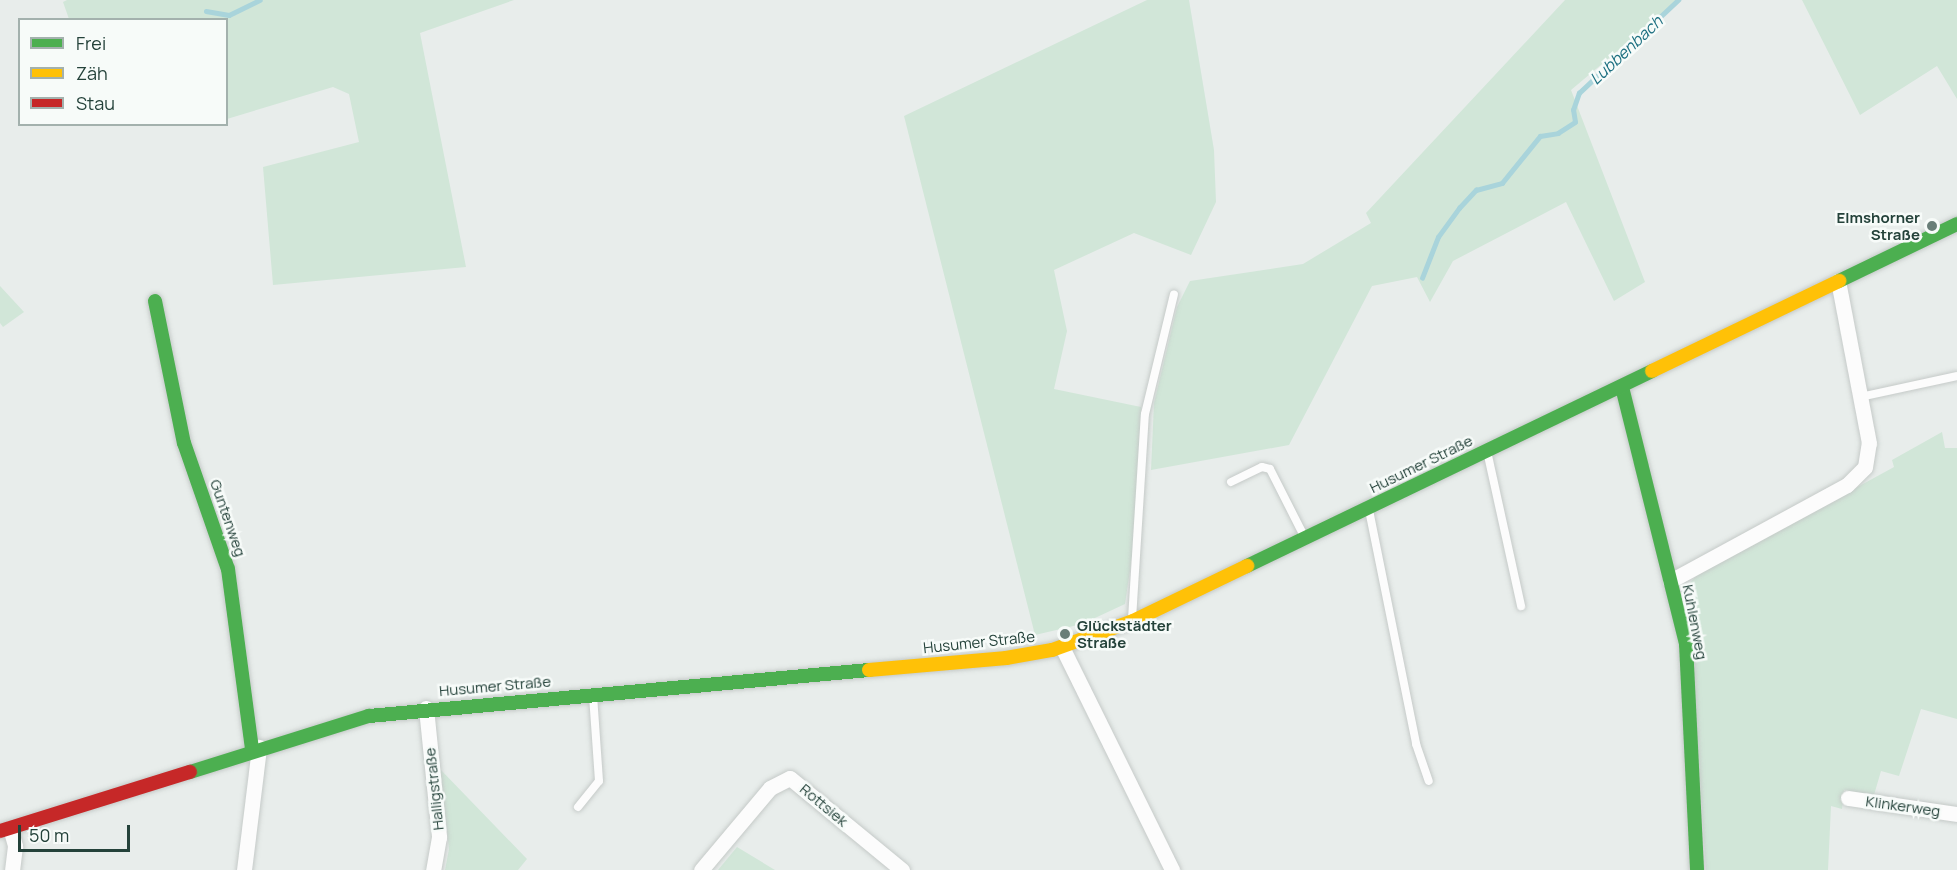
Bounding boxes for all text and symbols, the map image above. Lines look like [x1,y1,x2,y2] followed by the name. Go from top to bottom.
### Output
[1586,12,1666,88] water label: Lubbenbach
[18,18,228,126] legend
[76,31,106,55] text: Frei
[76,61,108,85] text: Zäh
[76,91,115,115] text: Stau
[1837,208,1920,243] place label: Elmshorner Straße
[1925,219,1939,233] marker: Elmshorner Straße
[1367,431,1475,497] street label: Husumer Straße
[206,477,250,559] street label: Guntenweg
[1679,583,1711,661] street label: Kuhlenweg
[1077,616,1172,651] place label: Glückstädter Straße
[922,627,1036,657] street label: Husumer Straße
[1058,627,1072,641] marker: Glückstädter Straße
[438,672,552,700] street label: Husumer Straße
[421,747,447,831] street label: Halligstraße
[796,780,852,830] street label: Rottsiek
[1865,792,1941,820] street label: Klinkerweg
[21,813,134,851] scale bar
[29,823,69,847] text: 50 m

